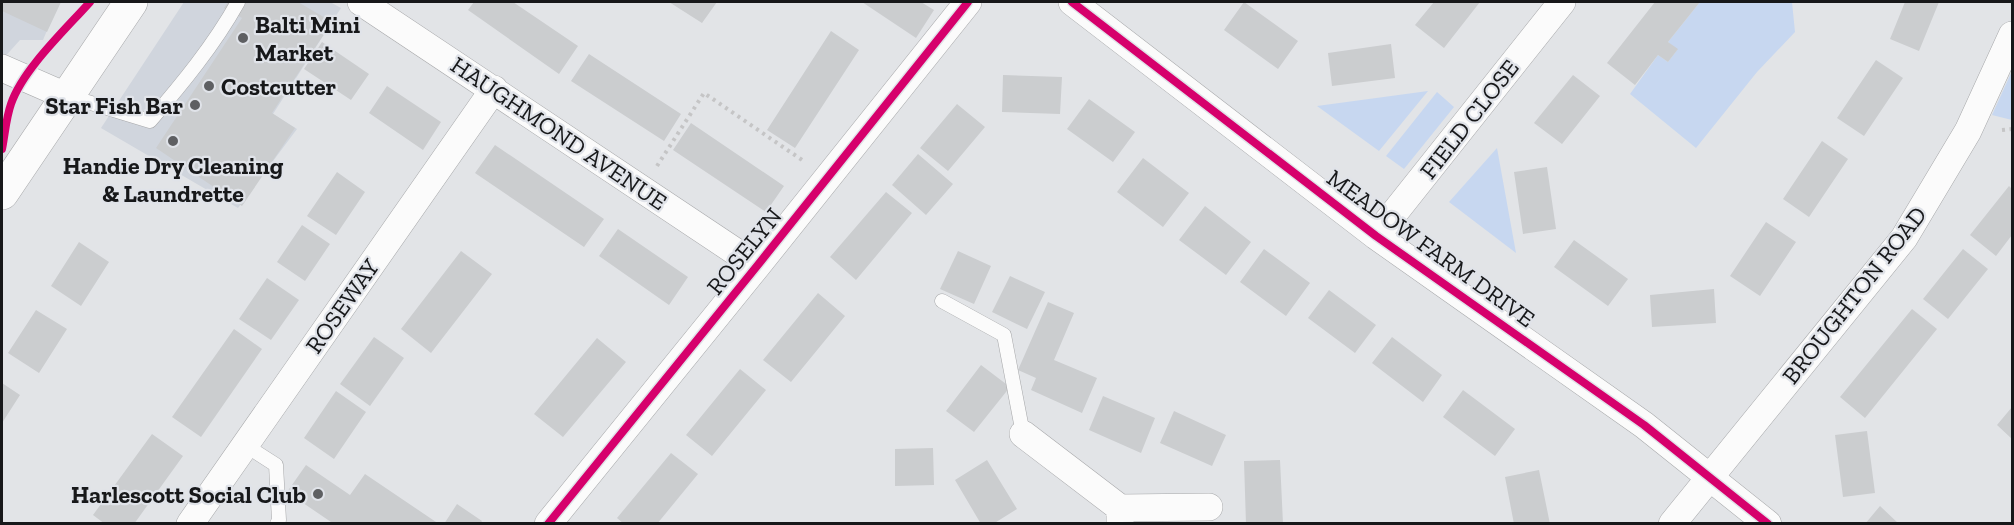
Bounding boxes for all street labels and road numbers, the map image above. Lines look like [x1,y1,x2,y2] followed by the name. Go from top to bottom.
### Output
[445,50,673,216] street label: HAUGHMOND AVENUE
[1413,53,1525,185] street label: FIELD CLOSE
[1321,163,1541,333] street label: MEADOW FARM DRIVE
[1776,201,1932,389] street label: BROUGHTON ROAD
[700,202,788,300] street label: ROSELYN
[299,253,385,359] street label: ROSEWAY

